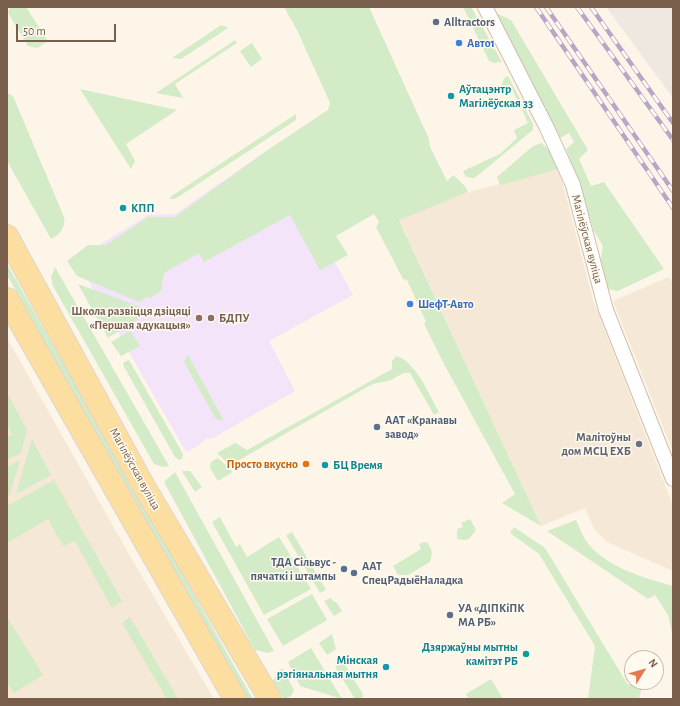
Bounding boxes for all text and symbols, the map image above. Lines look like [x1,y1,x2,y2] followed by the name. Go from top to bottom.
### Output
[444,15,495,29] place label: Alltractors
[18,16,118,42] scale bar
[431,17,441,27] marker: Alltractors
[23,25,46,37] text: 50 m
[467,36,495,50] place label: Авто1
[454,38,464,48] marker: Авто1
[459,82,533,110] place label: Аўтацэнтр Магілёўская 33
[446,91,456,101] marker: Аўтацэнтр Магілёўская 33
[568,193,606,285] street label: Магілёўская вуліца
[131,201,155,215] place label: КПП
[118,203,128,213] marker: КПП
[418,297,474,311] place label: ШефТ-Авто
[405,299,415,309] marker: ШефТ-Авто
[71,304,191,332] place label: Школа развіцця дзіцяці «Першая адукацыя»
[219,311,250,325] place label: БДПУ
[194,313,204,323] marker: Школа развіцця дзіцяці «Першая адукацыя»
[206,313,216,323] marker: БДПУ
[385,413,457,441] place label: ААТ «Кранавы завод»
[372,422,382,432] marker: ААТ «Кранавы завод»
[106,425,164,513] street label: Магілёўская вуліца
[561,430,631,458] place label: Малітоўны дом МСЦ ЕХБ
[634,439,644,449] marker: Малітоўны дом МСЦ ЕХБ
[226,457,298,471] place label: Просто вкусно
[333,458,383,472] place label: БЦ Время
[301,459,311,469] marker: Просто вкусно
[320,460,330,470] marker: БЦ Время
[250,555,336,583] place label: ТДА Сільвус - пячаткі і штампы
[362,559,463,587] place label: ААТ СпецРадыёНаладка
[339,564,349,574] marker: ТДА Сільвус - пячаткі і штампы
[349,568,359,578] marker: ААТ СпецРадыёНаладка
[458,601,525,629] place label: УА «ДІПКіПК МА РБ»
[445,610,455,620] marker: УА «ДІПКіПК МА РБ»
[422,640,518,668] place label: Дзяржаўны мытны камітэт РБ
[521,649,531,659] marker: Дзяржаўны мытны камітэт РБ
[624,650,664,690] north arrow
[277,653,378,681] place label: Мінская рэгіянальная мытня
[646,657,660,669] text: N
[381,662,391,672] marker: Мінская рэгіянальная мытня

